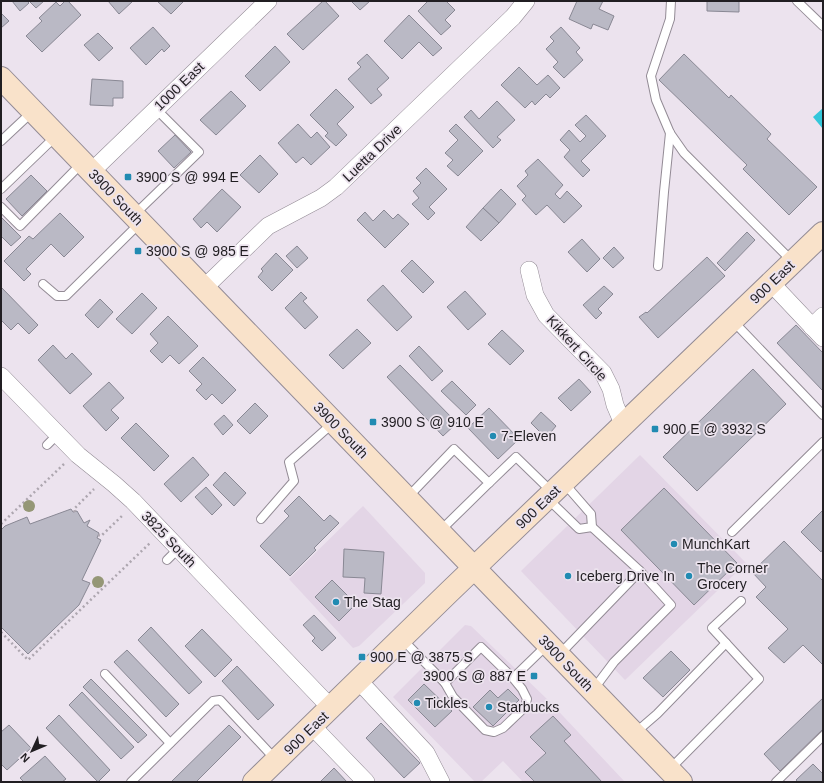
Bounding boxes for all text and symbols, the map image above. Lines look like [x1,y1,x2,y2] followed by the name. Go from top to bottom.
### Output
[151,58,207,114] street label: 1000 East
[339,121,405,185] street label: Luetta Drive
[85,166,147,228] street label: 3900 South
[136,169,239,185] place label: 3900 S @ 994 E
[123,172,133,182] marker: 3900 S @ 994 E
[146,243,249,259] place label: 3900 S @ 985 E
[133,246,143,256] marker: 3900 S @ 985 E
[747,257,798,307] street label: 900 East
[543,312,611,384] street label: Kikkert Circle
[310,399,372,461] street label: 3900 South
[381,414,484,430] place label: 3900 S @ 910 E
[368,417,378,427] marker: 3900 S @ 910 E
[663,421,766,437] place label: 900 E @ 3932 S
[650,424,660,434] marker: 900 E @ 3932 S
[501,428,556,444] place label: 7-Eleven
[488,431,498,441] marker: 7-Eleven
[513,482,564,532] street label: 900 East
[138,508,200,570] street label: 3825 South
[682,536,750,552] place label: MunchKart
[669,539,679,549] marker: MunchKart
[697,560,768,592] place label: The Corner Grocery
[576,568,675,584] place label: Iceberg Drive In
[563,571,573,581] marker: Iceberg Drive In
[684,571,694,581] marker: The Corner Grocery
[344,594,401,610] place label: The Stag
[331,597,341,607] marker: The Stag
[535,632,597,694] street label: 3900 South
[370,649,473,665] place label: 900 E @ 3875 S
[357,652,367,662] marker: 900 E @ 3875 S
[423,668,526,684] place label: 3900 S @ 887 E
[529,671,539,681] marker: 3900 S @ 887 E
[425,695,468,711] place label: Tickles
[412,698,422,708] marker: Tickles
[497,699,559,715] place label: Starbucks
[484,702,494,712] marker: Starbucks
[281,708,332,758] street label: 900 East
[12,731,52,771] north arrow
[18,751,32,765] text: N

